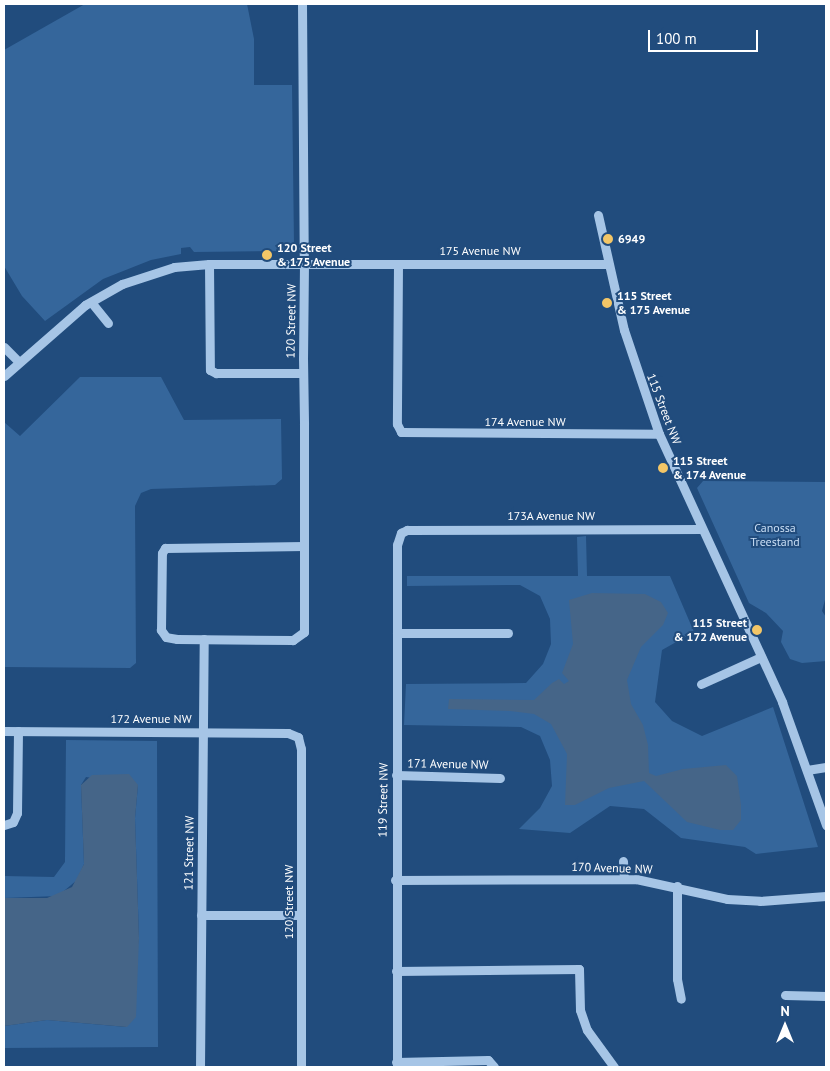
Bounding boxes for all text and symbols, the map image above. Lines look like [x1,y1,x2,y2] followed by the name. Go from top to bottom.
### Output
[650,20,760,52] scale bar
[656,29,697,48] text: 100 m
[618,232,645,246] place label: 6949
[602,233,614,245] marker: 6949
[277,241,351,269] place label: 120 Street & 175 Avenue
[439,244,521,258] street label: 175 Avenue NW
[261,249,273,261] marker: 120 Street & 175 Avenue
[283,284,299,358] street label: 120 Street NW
[617,289,691,317] place label: 115 Street & 175 Avenue
[601,297,613,309] marker: 115 Street & 175 Avenue
[644,372,684,446] street label: 115 Street NW
[484,415,566,429] street label: 174 Avenue NW
[673,454,747,482] place label: 115 Street & 174 Avenue
[657,462,669,474] marker: 115 Street & 174 Avenue
[507,509,595,523] street label: 173A Avenue NW
[750,521,800,549] park label: Canossa Treestand
[673,616,747,644] place label: 115 Street & 172 Avenue
[751,624,763,636] marker: 115 Street & 172 Avenue
[110,712,192,726] street label: 172 Avenue NW
[407,756,489,772] street label: 171 Avenue NW
[375,763,391,837] street label: 119 Street NW
[181,816,197,890] street label: 121 Street NW
[571,859,653,877] street label: 170 Avenue NW
[282,865,296,939] street label: 120 Street NW
[760,1001,810,1051] north arrow
[780,1002,790,1020] text: N

